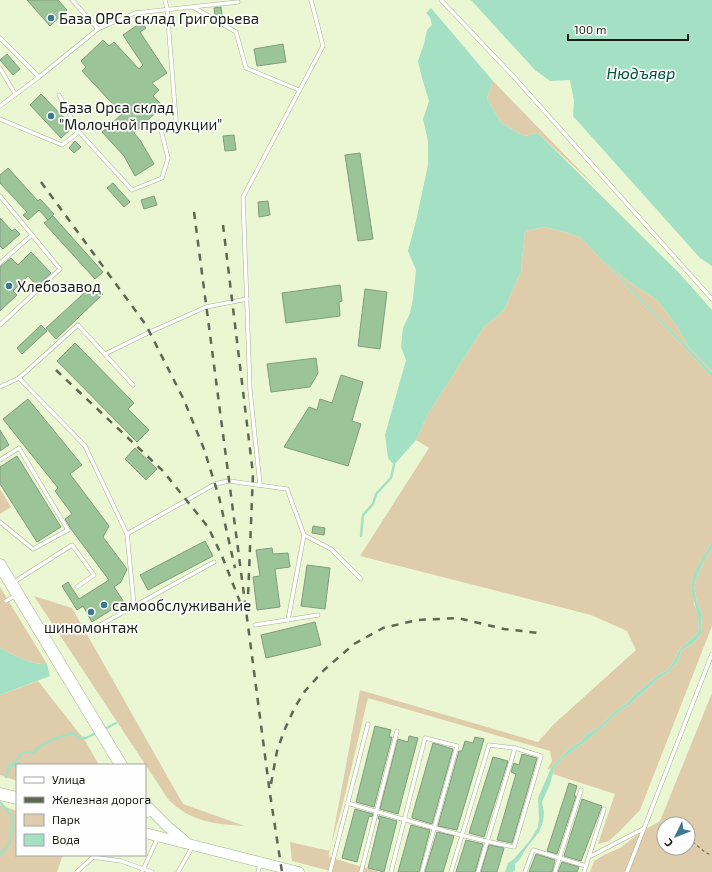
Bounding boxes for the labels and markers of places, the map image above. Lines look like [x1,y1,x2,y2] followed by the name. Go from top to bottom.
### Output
[59,9,259,27] place label: База ОРСа склад Григорьева
[46,13,56,23] marker: База ОРСа склад Григорьева
[59,98,222,134] place label: База Орса склад "Молочной продукции"
[46,111,56,121] marker: База Орса склад "Молочной продукции"
[17,277,101,295] place label: Хлебозавод
[4,281,14,291] marker: Хлебозавод
[112,596,251,615] place label: самообслуживание
[99,600,109,610] marker: самообслуживание
[86,607,96,617] marker: шиномонтаж
[44,618,138,636] place label: шиномонтаж

